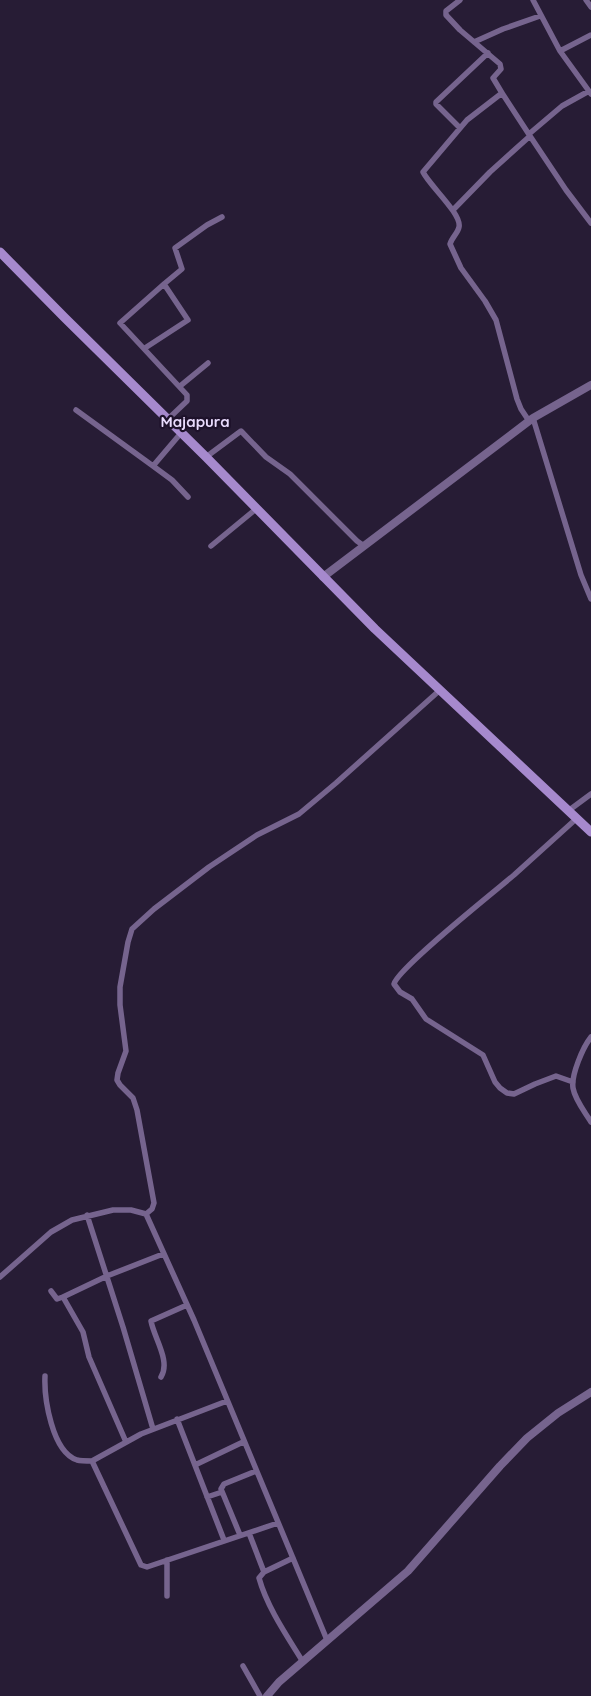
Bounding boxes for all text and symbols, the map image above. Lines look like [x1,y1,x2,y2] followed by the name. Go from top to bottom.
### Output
[160,412,230,431] district label: Majapura

